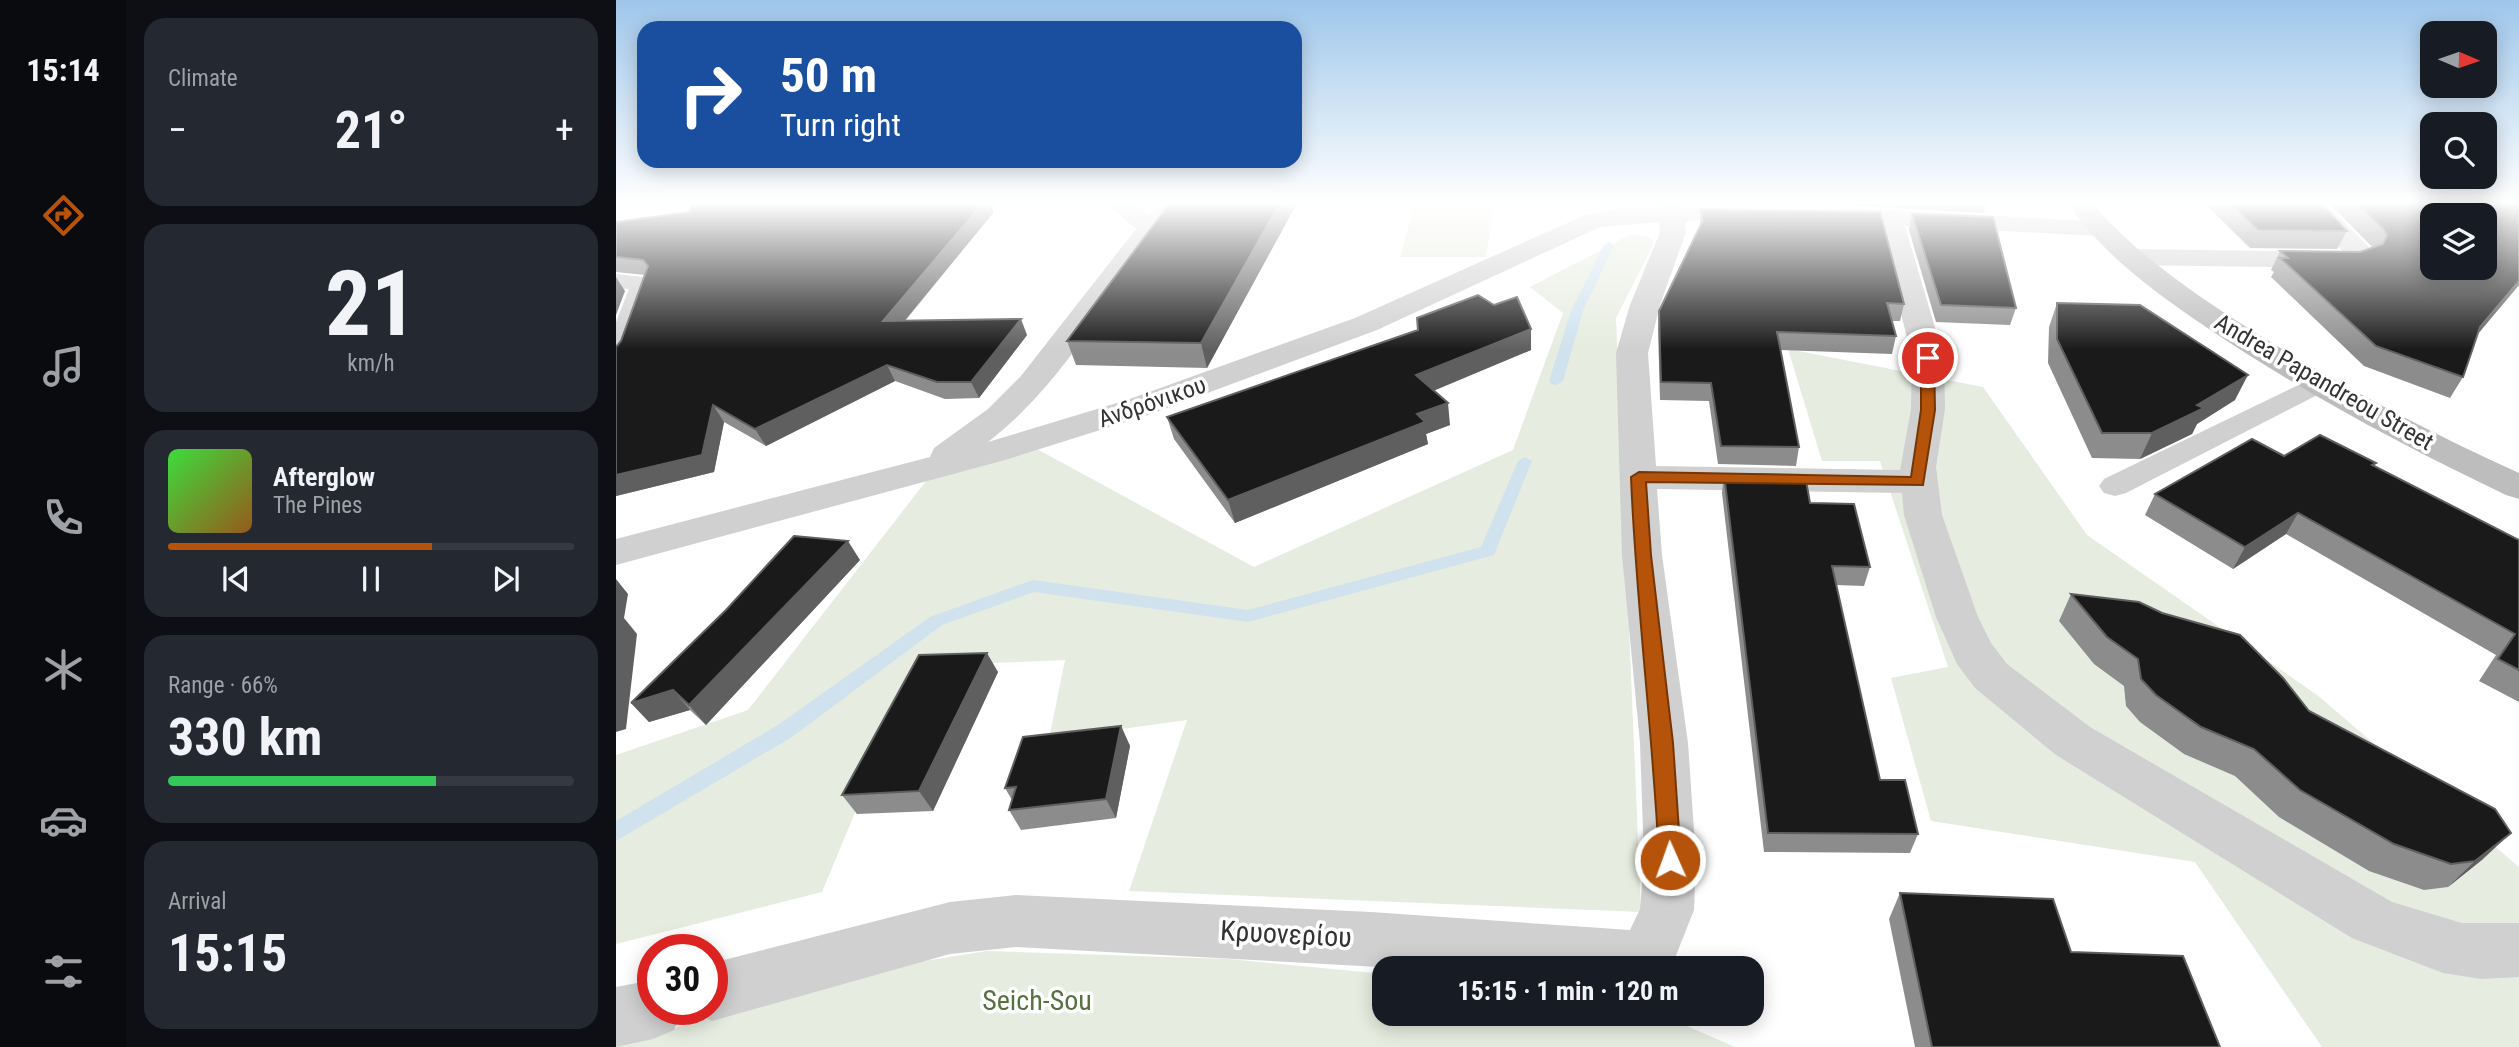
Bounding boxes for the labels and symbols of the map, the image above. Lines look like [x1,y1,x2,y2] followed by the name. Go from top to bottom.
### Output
[2420,21,2497,98] north arrow
[2210,308,2438,456] street label: Andrea Papandreou Street
[1898,328,1958,388] pin
[1094,371,1210,433] street label: Ανδρόνικου
[1633,823,1707,897] position arrow
[1219,914,1353,954] street label: Κρυονερίου
[637,934,728,1025] speed limit sign: 30
[982,984,1092,1017] park label: Seich-Sou

